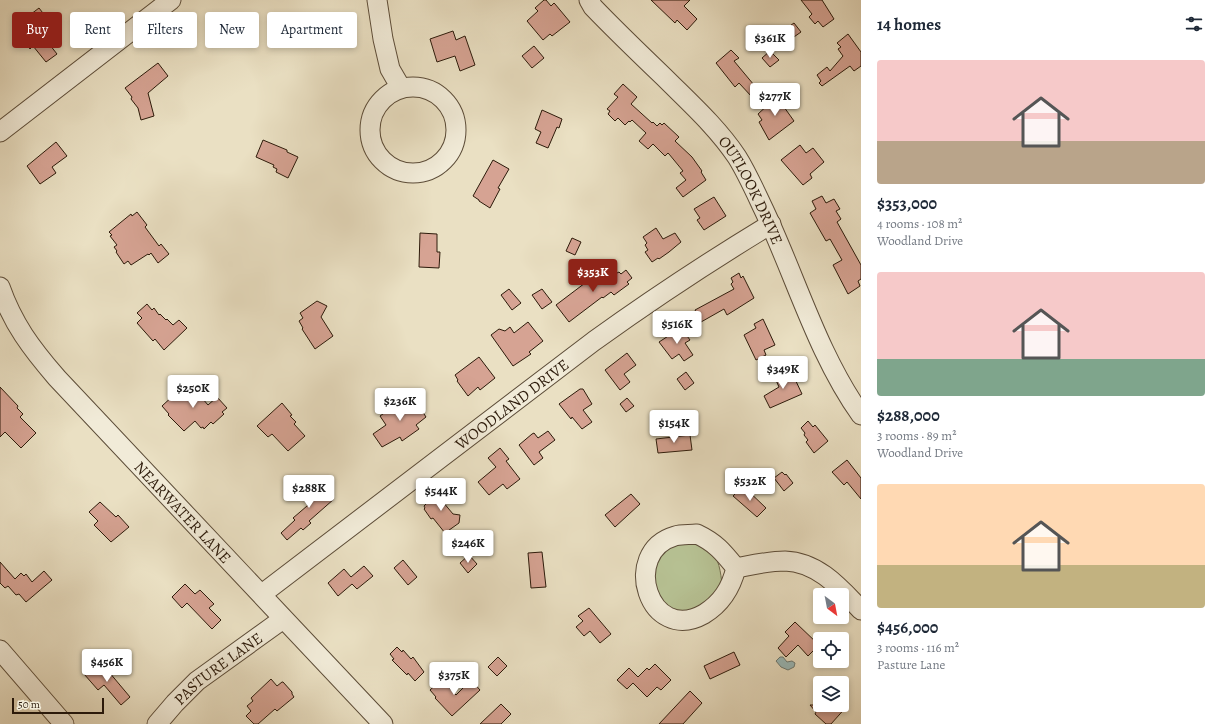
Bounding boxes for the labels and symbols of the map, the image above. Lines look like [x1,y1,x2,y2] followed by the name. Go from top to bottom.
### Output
[742,25,798,59] pin: $361K
[747,83,803,117] pin: $277K
[713,131,788,248] street label: OUTLOOK DRIVE
[565,259,621,293] pin: $353K
[649,311,705,345] pin: $516K
[450,354,574,456] street label: WOODLAND DRIVE
[755,356,811,390] pin: $349K
[165,375,221,409] pin: $250K
[372,388,428,422] pin: $236K
[646,410,702,444] pin: $154K
[129,457,236,568] street label: NEARWATER LANE
[722,468,778,502] pin: $532K
[281,475,337,509] pin: $288K
[413,478,469,512] pin: $544K
[440,530,496,564] pin: $246K
[813,588,849,624] north arrow
[169,627,267,710] street label: PASTURE LANE
[79,649,135,683] pin: $456K
[426,662,482,696] pin: $375K
[12,696,104,715] scale bar

